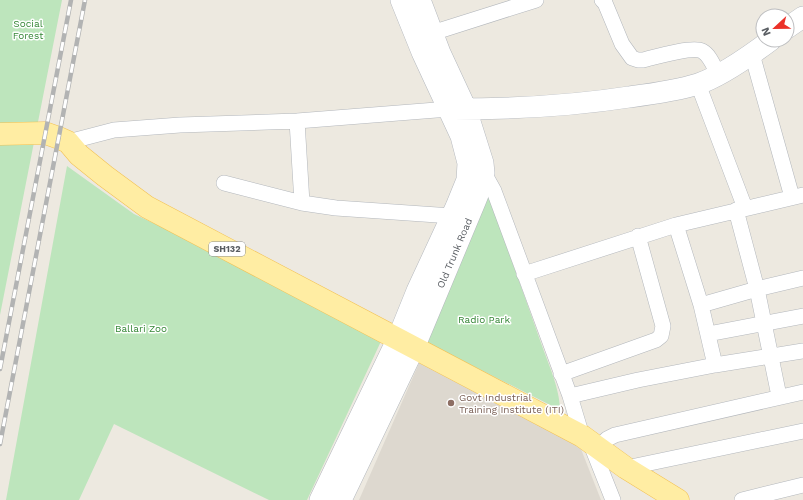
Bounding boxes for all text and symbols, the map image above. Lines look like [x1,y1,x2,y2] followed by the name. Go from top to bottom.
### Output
[755,8,795,48] north arrow
[13,18,44,41] park label: Social Forest
[759,25,774,38] text: N
[435,217,474,290] street label: Old Trunk Road
[209,242,245,256] road number: SH132
[458,314,510,325] park label: Radio Park
[115,323,167,334] park label: Ballari Zoo
[459,392,564,415] place label: Govt Industrial Training Institute (ITI)
[446,398,456,408] marker: Govt Industrial Training Institute (ITI)

